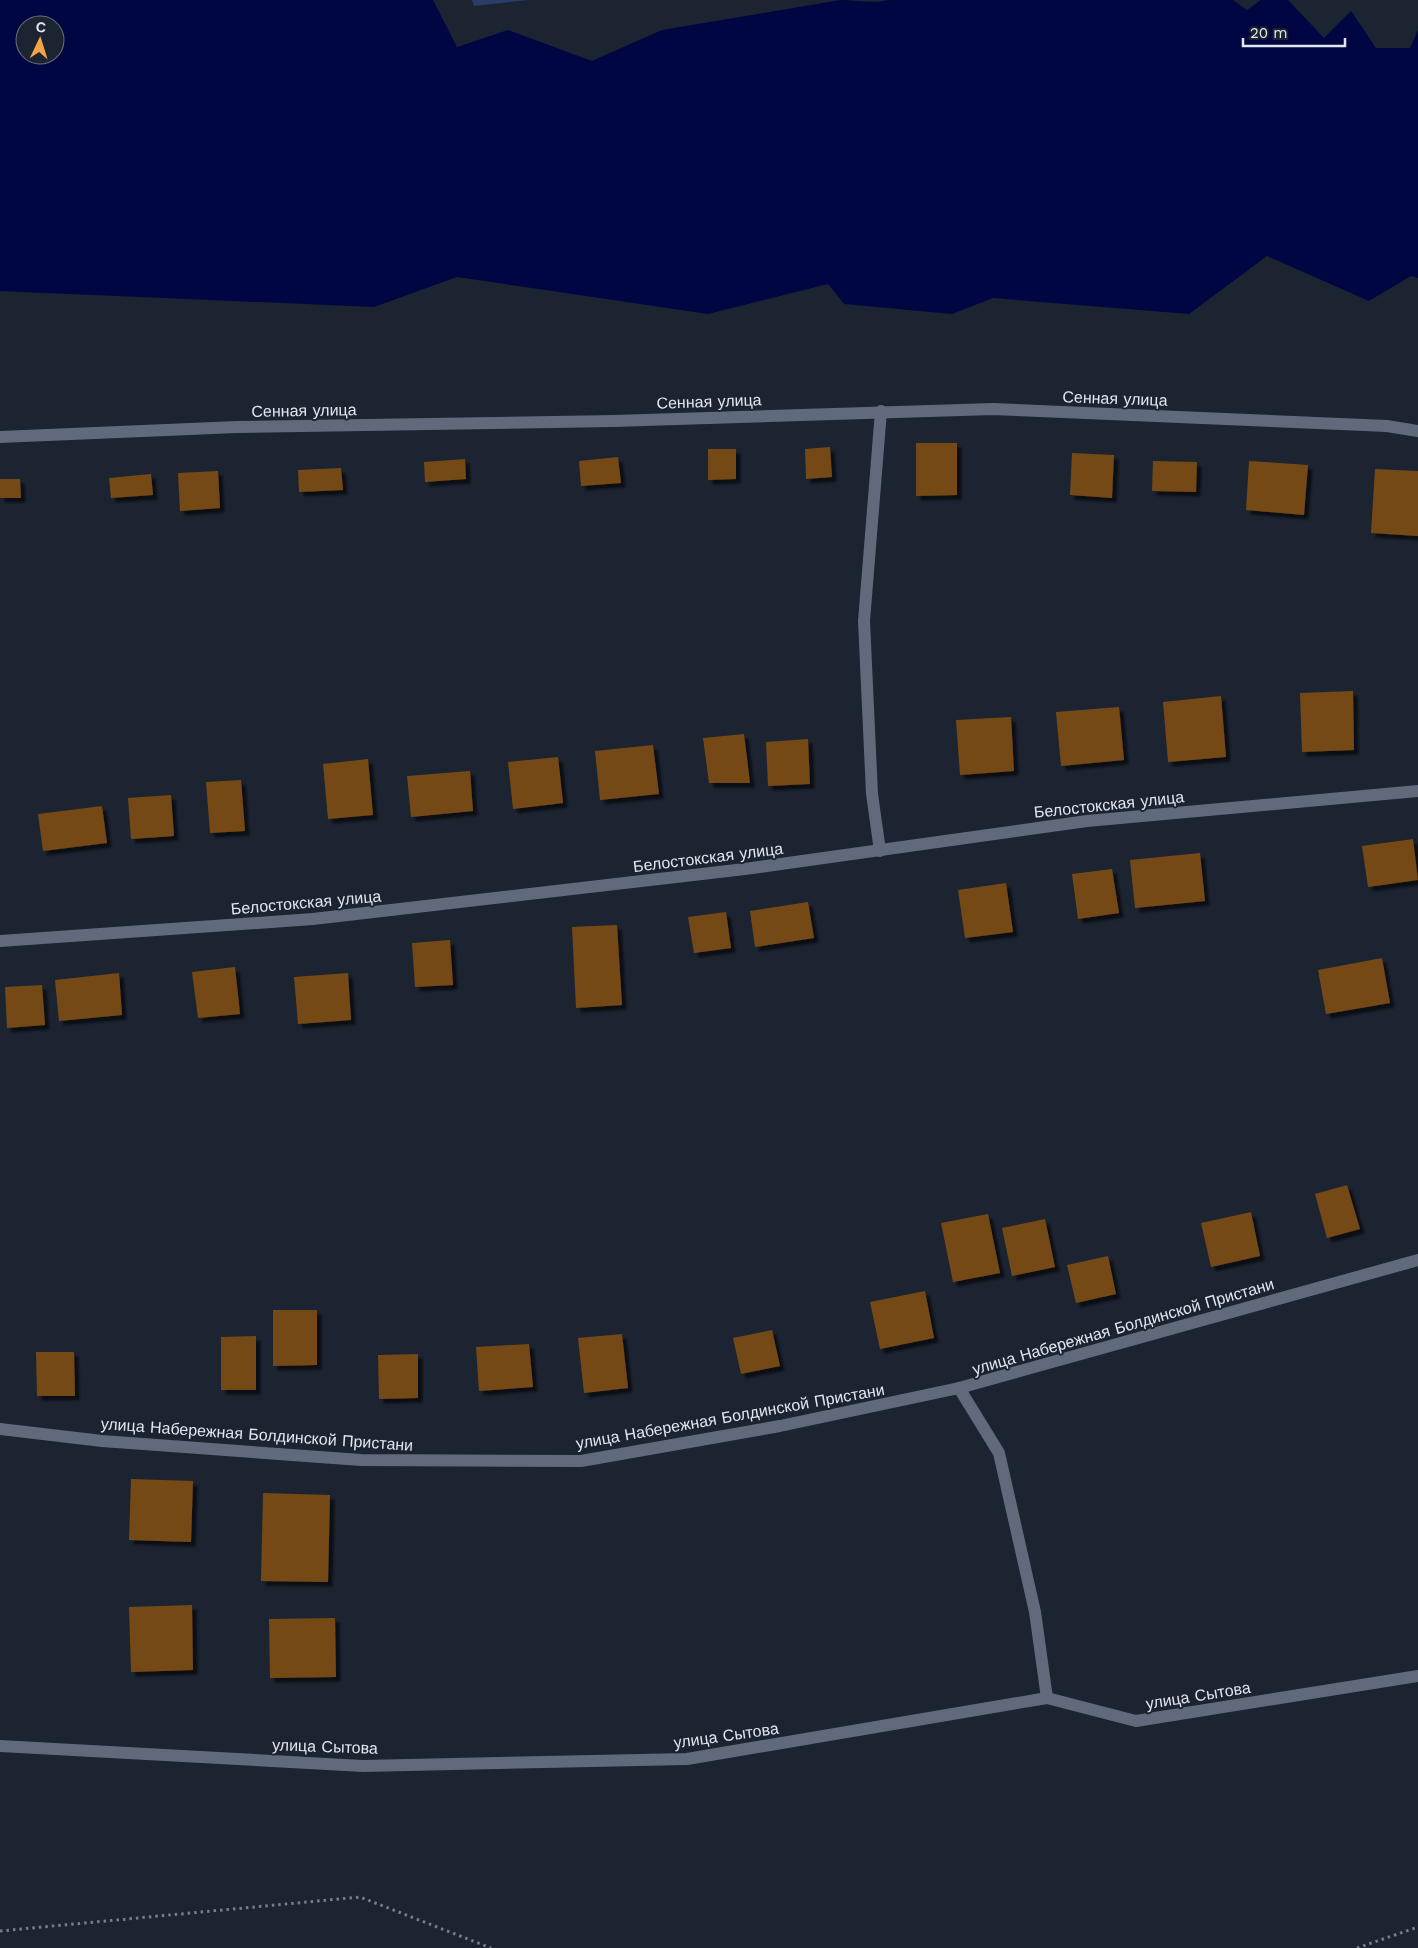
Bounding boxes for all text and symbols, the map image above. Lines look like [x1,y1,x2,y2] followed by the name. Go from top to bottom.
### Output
[15,15,65,65] north arrow
[1243,15,1346,47] scale bar
[35,19,47,35] text: С
[1250,24,1288,42] text: 20 m
[1062,387,1168,410] street label: Сенная улица
[656,390,762,413] street label: Сенная улица
[251,400,357,421] street label: Сенная улица
[1033,787,1185,822] street label: Белостокская улица
[632,839,784,876] street label: Белостокская улица
[230,886,382,919] street label: Белостокская улица
[970,1274,1276,1379] street label: улица Набережная Болдинской Пристани
[574,1380,886,1453] street label: улица Набережная Болдинской Пристани
[100,1414,414,1455] street label: улица Набережная Болдинской Пристани
[1144,1678,1252,1713] street label: улица Сытова
[672,1719,780,1752] street label: улица Сытова
[272,1735,378,1758] street label: улица Сытова

